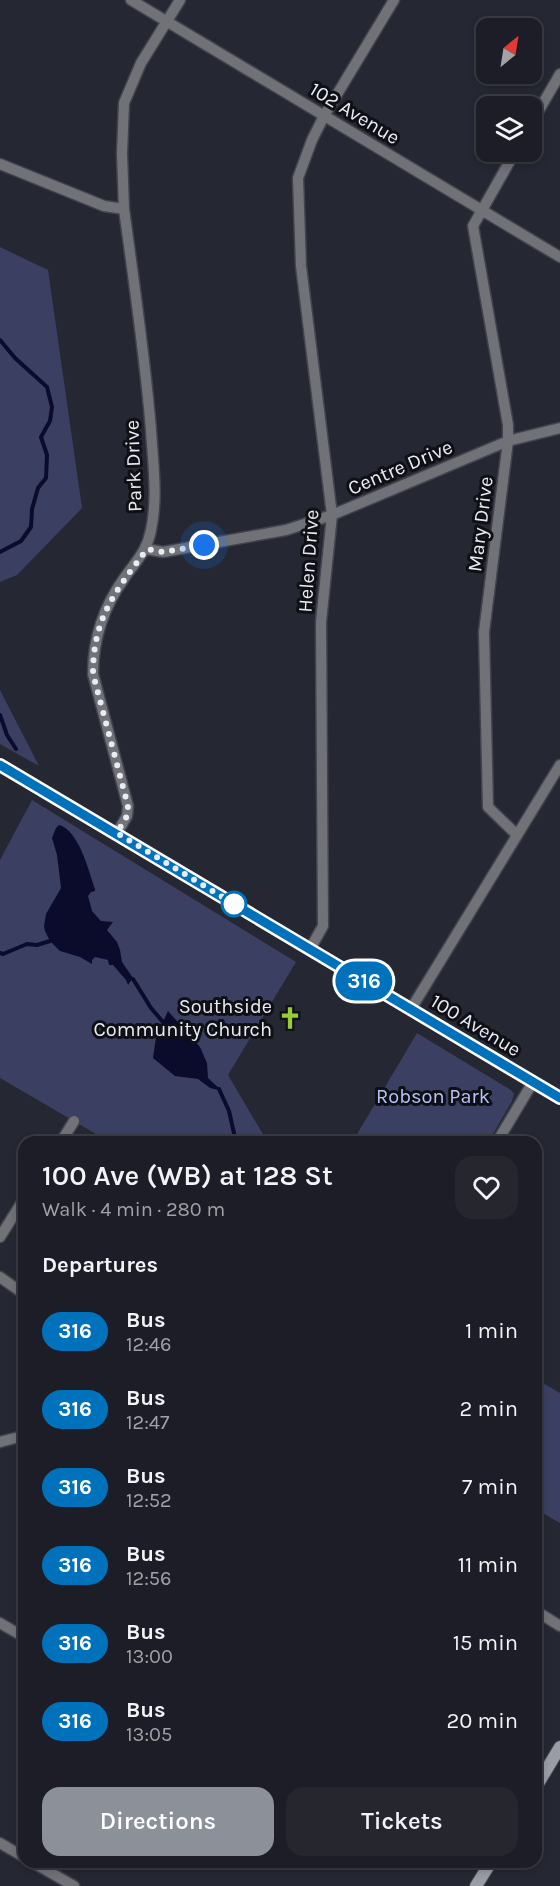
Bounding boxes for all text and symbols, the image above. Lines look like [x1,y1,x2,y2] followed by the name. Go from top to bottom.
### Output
[476,18,542,84] north arrow
[476,18,542,162] map controls
[306,78,404,149] street label: 102 Avenue
[476,96,542,162] button: layers
[120,420,147,512] street label: Park Drive
[345,435,456,500] street label: Centre Drive
[463,475,498,573] street label: Mary Drive
[293,509,324,613] street label: Helen Drive
[189,530,219,560] your location
[221,891,247,917] unlabelled marker
[330,962,398,1000] line badge: 316
[347,969,381,993] text: 316
[427,990,525,1061] street label: 100 Avenue
[94,995,272,1041] place label: Southside Community Church
[277,1005,303,1031] church icon: Southside Community Church
[376,1085,490,1108] park label: Robson Park
[455,1156,518,1219] button: heart
[42,1159,333,1192] text: 100 Ave (WB) at 128 St
[42,1198,225,1221] text: Walk · 4 min · 280 m
[42,1252,158,1278] text: Departures
[126,1307,166,1333] text: Bus
[465,1318,518,1344] text: 1 min
[58,1319,92,1343] text: 316
[126,1333,171,1356] text: 12:46
[126,1385,166,1411] text: Bus
[460,1396,518,1422] text: 2 min
[58,1397,92,1421] text: 316
[126,1411,169,1434] text: 12:47
[126,1463,166,1489] text: Bus
[462,1474,518,1500] text: 7 min
[58,1475,92,1499] text: 316
[126,1489,172,1512] text: 12:52
[126,1541,166,1567] text: Bus
[458,1552,518,1578] text: 11 min
[58,1553,92,1577] text: 316
[126,1567,172,1590] text: 12:56
[126,1619,166,1645] text: Bus
[453,1630,518,1656] text: 15 min
[58,1631,92,1655] text: 316
[126,1645,173,1668] text: 13:00
[126,1697,166,1723] text: Bus
[447,1708,518,1734] text: 20 min
[58,1709,92,1733] text: 316
[126,1723,172,1746] text: 13:05
[42,1787,274,1856] button: Directions
[286,1787,518,1856] button: Tickets

